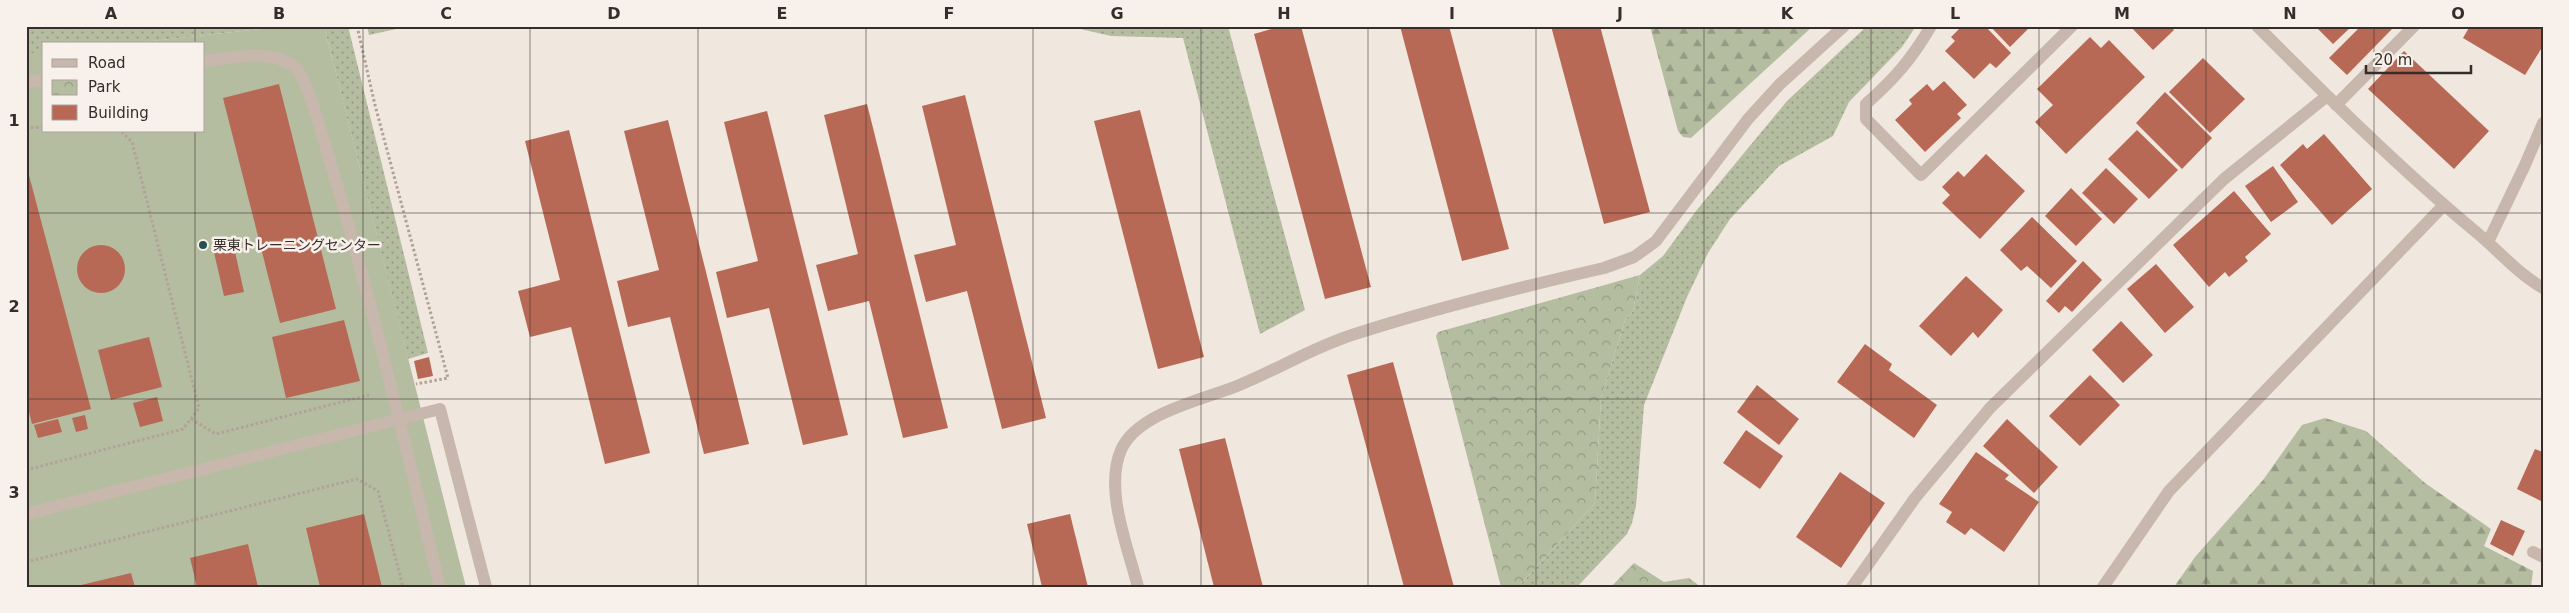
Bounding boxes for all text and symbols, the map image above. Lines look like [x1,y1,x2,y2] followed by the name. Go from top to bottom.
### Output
[105,4,118,23] text: A
[273,4,285,23] text: B
[440,4,452,23] text: C
[607,4,621,23] text: D
[777,4,787,23] text: E
[944,4,954,23] text: F
[1110,4,1124,23] text: G
[1277,4,1291,23] text: H
[1449,4,1455,23] text: I
[1616,4,1623,23] text: J
[1781,4,1794,23] text: K
[1950,4,1960,23] text: L
[2114,4,2130,23] text: M
[2283,4,2297,23] text: N
[2451,4,2465,23] text: O
[42,42,205,132] legend
[2366,42,2472,74] scale bar
[2374,51,2412,69] text: 20 m
[88,54,126,72] text: Road
[88,78,121,96] text: Park
[88,104,149,122] text: Building
[8,111,20,130] text: 1
[213,237,381,253] place label: 栗東トレーニングセンター
[197,239,209,251] marker: 栗東トレーニングセンター
[8,297,20,316] text: 2
[8,483,20,502] text: 3

